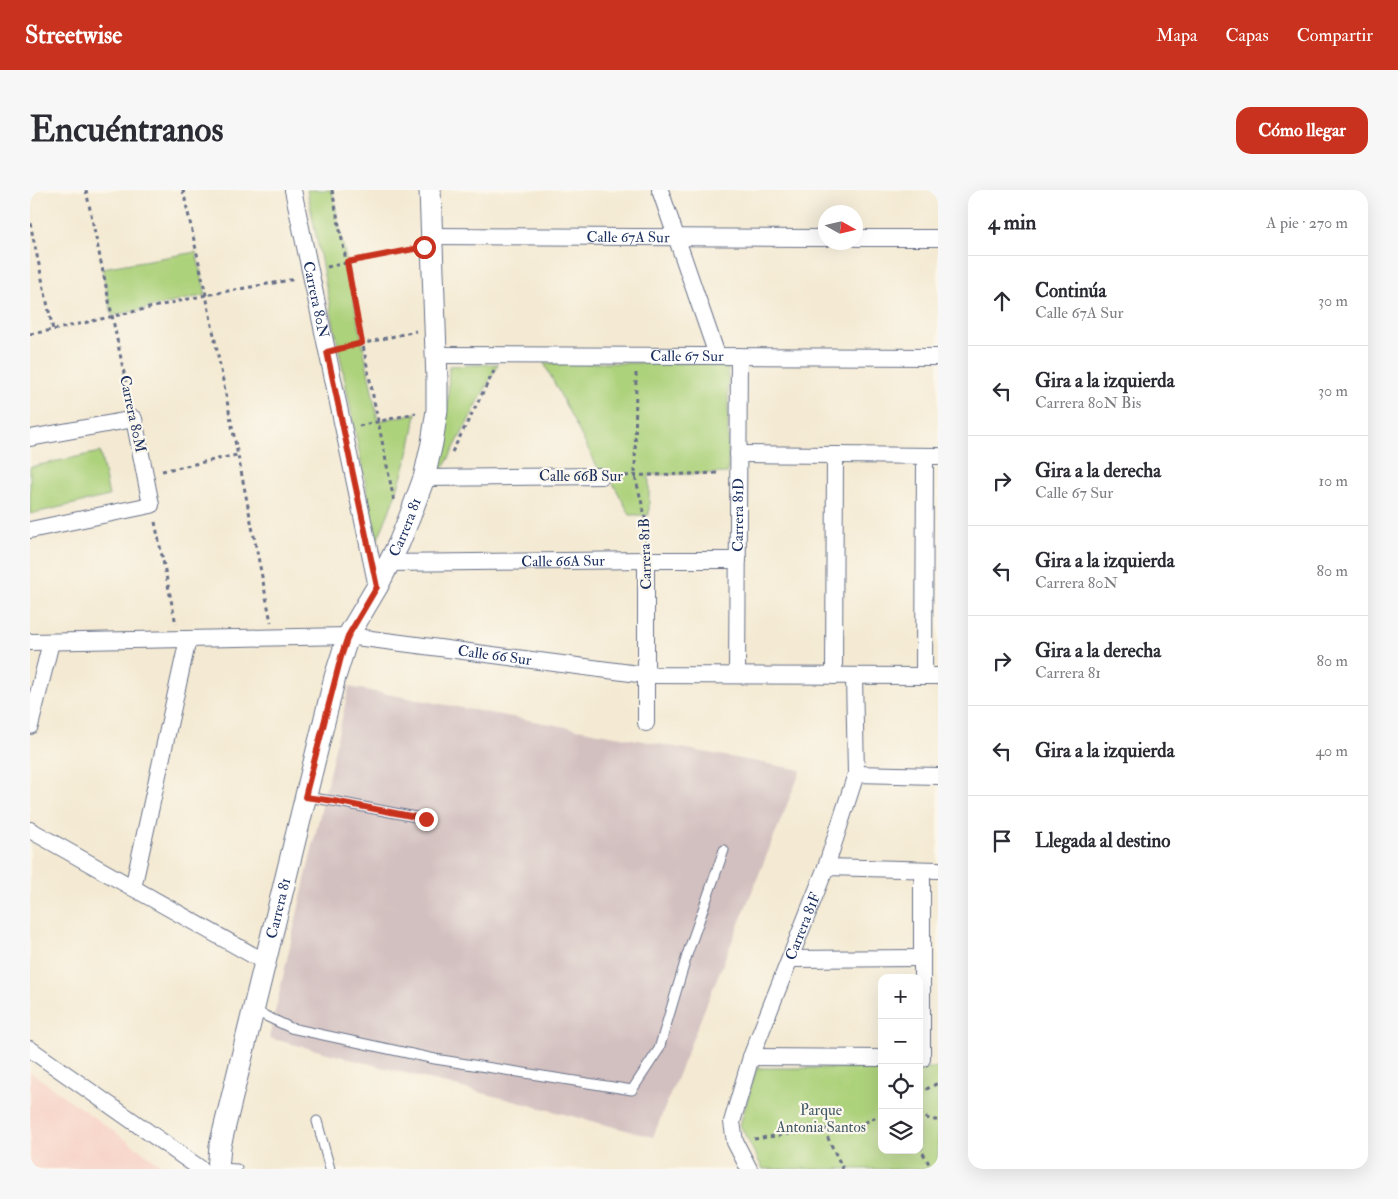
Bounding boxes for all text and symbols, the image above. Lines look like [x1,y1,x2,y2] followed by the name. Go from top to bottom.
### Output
[25,20,122,51] text: Streetwise
[1156,24,1198,47] text: Mapa
[1226,24,1269,47] text: Capas
[1297,24,1373,47] text: Compartir
[1236,107,1368,154] button: Cómo llegar
[30,108,223,152] text: Encuéntranos
[818,205,863,250] north arrow
[988,209,1036,236] text: 4 min
[1266,213,1348,233] text: A pie · 270 m
[586,228,670,247] street label: Calle 67A Sur
[413,236,436,259] route start
[298,260,333,340] street label: Carrera 80N
[1035,279,1106,303] text: Continúa
[988,287,1016,315] icon: ahead
[1318,291,1348,311] text: 30 m
[1035,303,1123,323] text: Calle 67A Sur
[650,347,724,366] street label: Calle 67 Sur
[1035,369,1174,393] text: Gira a la izquierda
[115,374,150,455] street label: Carrera 80M
[988,377,1016,405] icon: left
[1318,381,1348,401] text: 30 m
[1035,393,1141,413] text: Carrera 80N Bis
[1035,459,1161,483] text: Gira a la derecha
[539,467,623,486] street label: Calle 66B Sur
[988,467,1016,495] icon: right
[1318,471,1348,491] text: 10 m
[729,478,748,552] street label: Carrera 81D
[1035,483,1113,503] text: Calle 67 Sur
[385,495,426,560] street label: Carrera 81
[635,518,656,590] street label: Carrera 81B
[1035,549,1174,573] text: Gira a la izquierda
[521,551,605,571] street label: Calle 66A Sur
[988,557,1016,585] icon: left
[1317,561,1348,581] text: 80 m
[1035,573,1118,593] text: Carrera 80N
[1035,639,1161,663] text: Gira a la derecha
[457,641,533,670] street label: Calle 66 Sur
[988,647,1016,675] icon: right
[1317,651,1348,671] text: 80 m
[1035,663,1101,683] text: Carrera 81
[988,737,1016,765] icon: left
[1035,739,1174,763] text: Gira a la izquierda
[1315,741,1348,761] text: 40 m
[415,808,438,831] route end
[988,827,1016,855] icon: arrive
[1035,829,1170,853] text: Llegada al destino
[262,876,295,941] street label: Carrera 81
[781,889,825,963] street label: Carrera 81F
[878,974,923,1154] map controls
[878,974,923,1019] button: +
[878,1019,923,1064] button: −
[878,1064,923,1109] button: locate
[775,1101,866,1137] park label: Parque Antonia Santos
[878,1109,923,1154] button: layers

